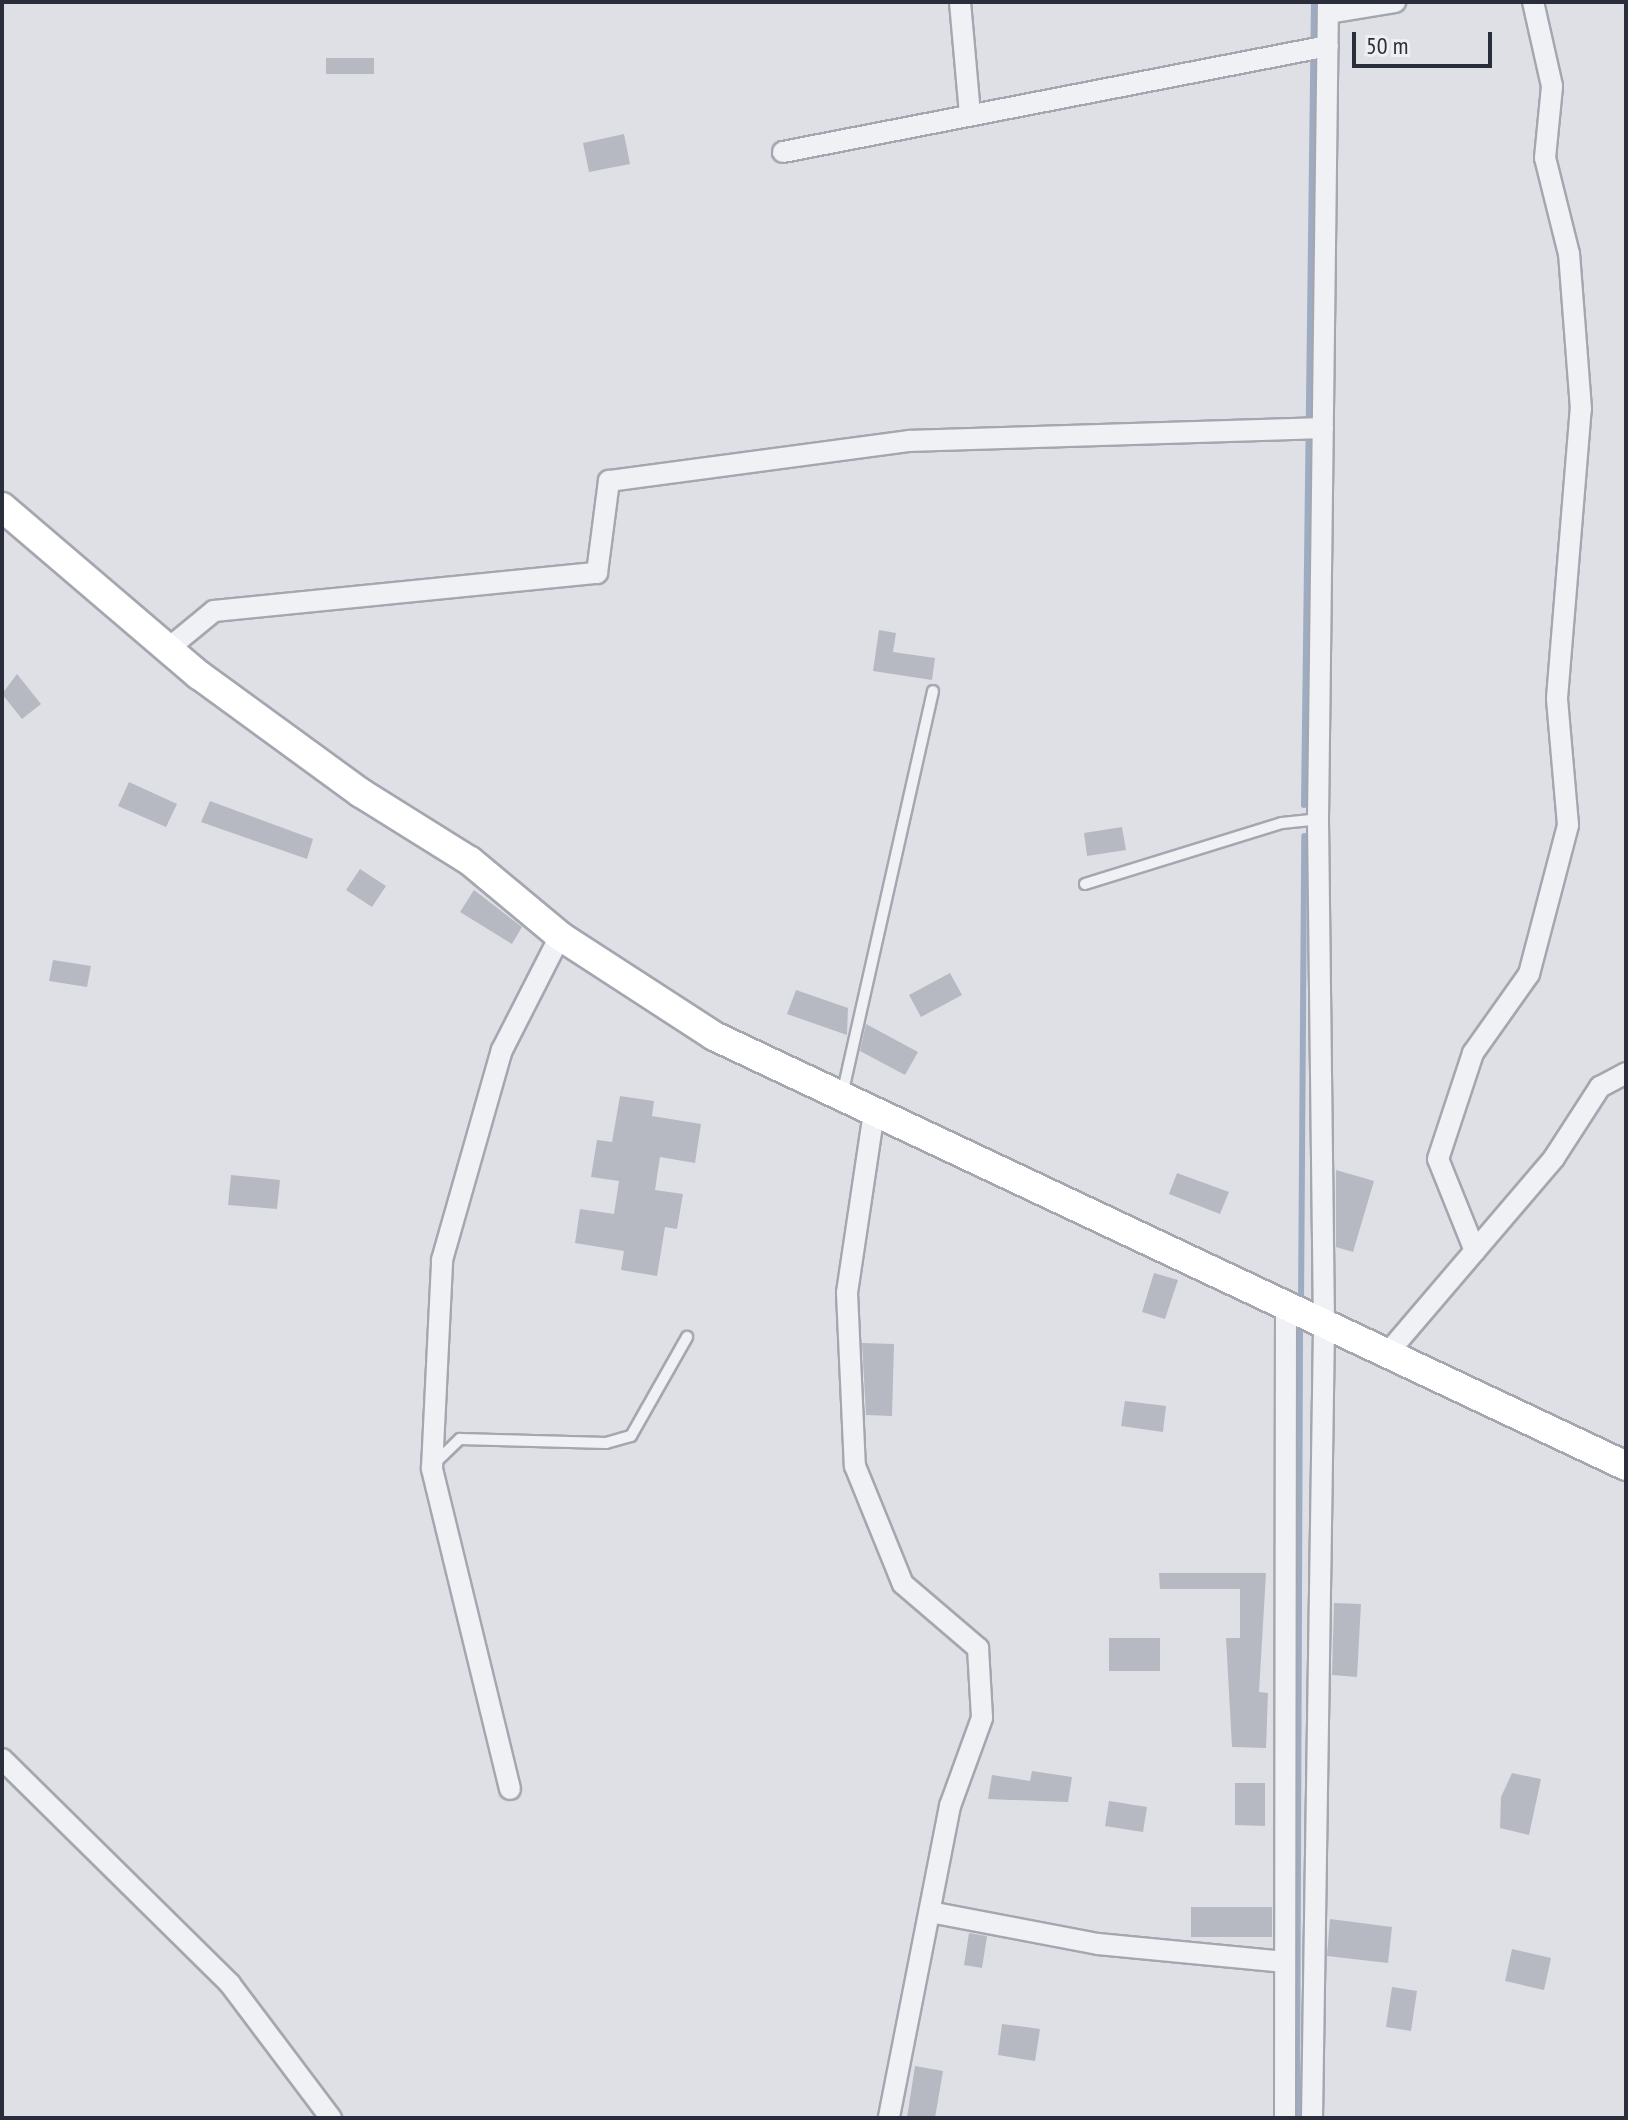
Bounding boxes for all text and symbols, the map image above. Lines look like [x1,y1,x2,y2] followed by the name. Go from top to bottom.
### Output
[1356,16,1496,66] scale bar
[1366,30,1408,61] text: 50 m

